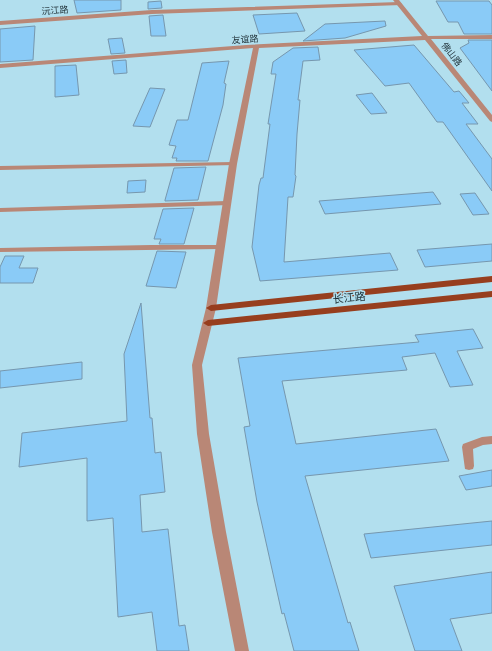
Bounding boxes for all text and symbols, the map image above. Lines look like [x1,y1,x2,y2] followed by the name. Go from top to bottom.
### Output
[41,3,69,17] street label: 沅江路
[231,32,259,46] street label: 友谊路
[439,39,465,69] street label: 佛山路
[332,288,366,306] street label: 长江路

